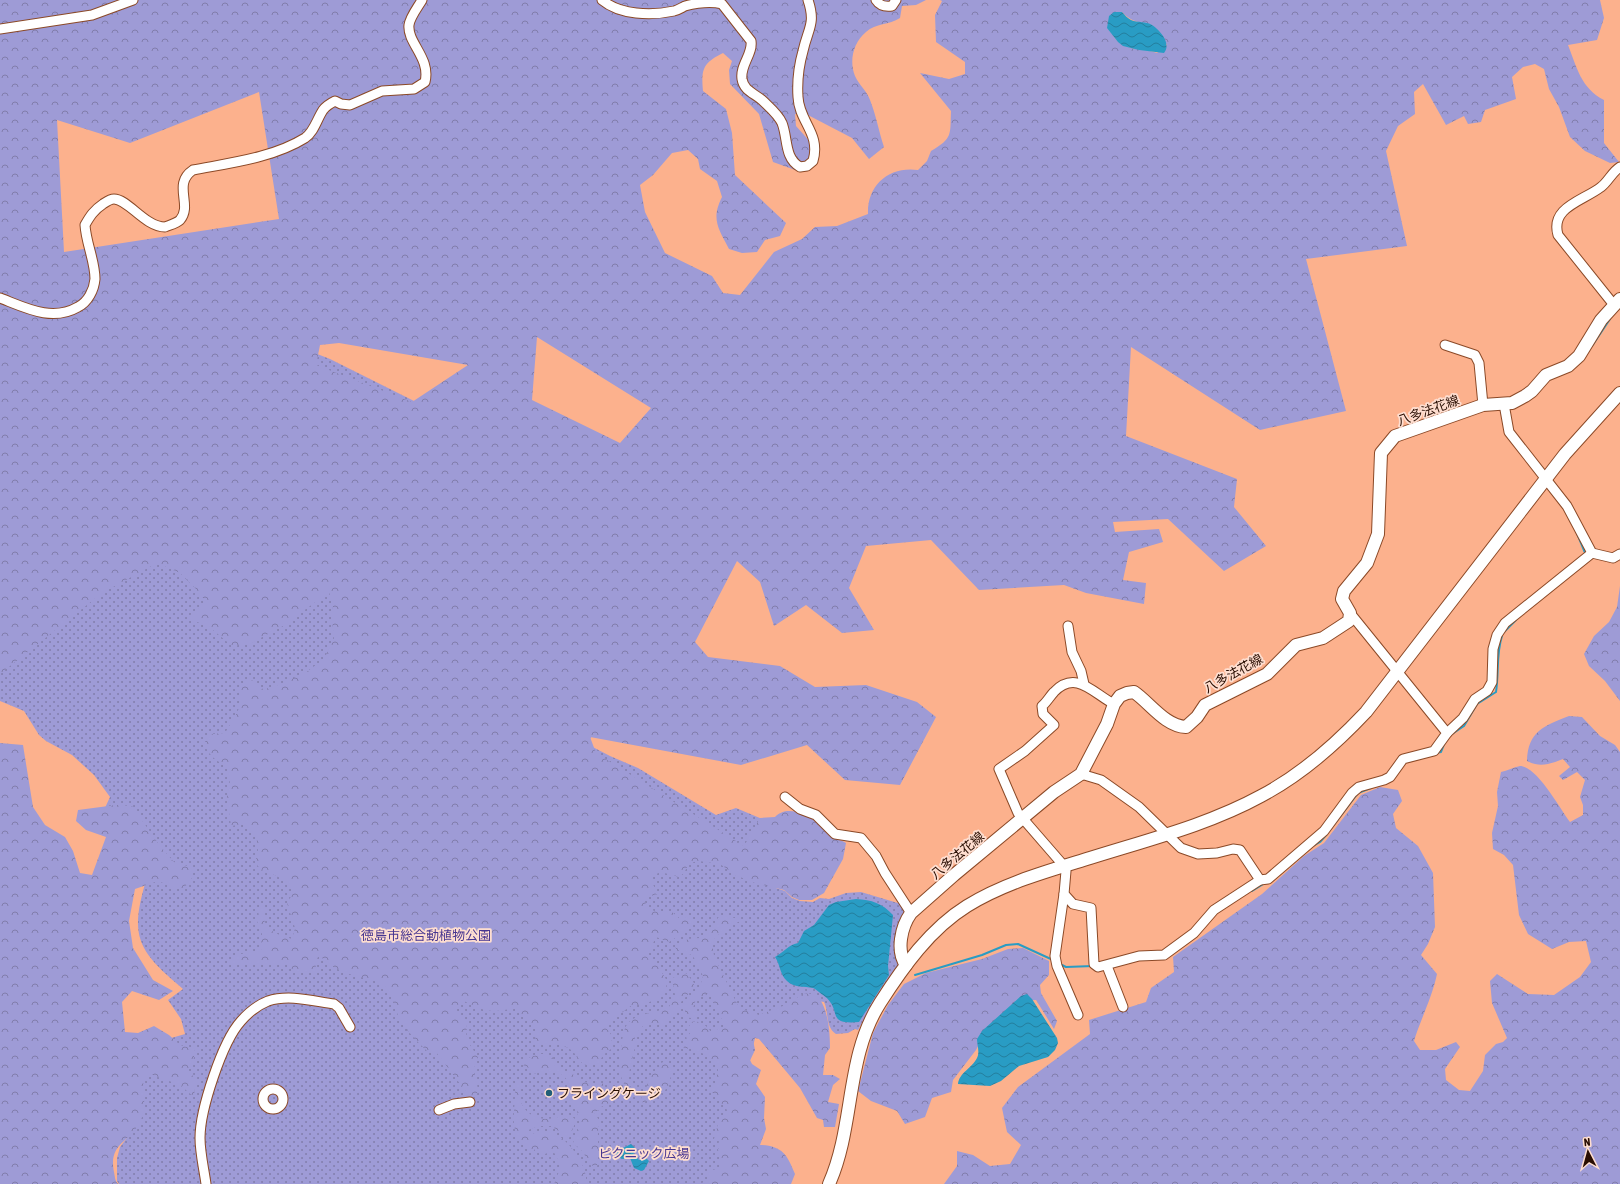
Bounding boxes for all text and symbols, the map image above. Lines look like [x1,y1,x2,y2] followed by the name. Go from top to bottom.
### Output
[1395,392,1461,429] street label: 八多法花線
[1201,651,1265,696] street label: 八多法花線
[928,829,987,882] street label: 八多法花線
[361,928,491,943] park label: 徳島市総合動植物公園
[557,1086,661,1101] place label: フライングケージ
[544,1088,554,1098] marker: フライングケージ
[1568,1132,1608,1172] north arrow
[1583,1136,1591,1148] text: N
[598,1146,690,1161] park label: ピクニック広場

